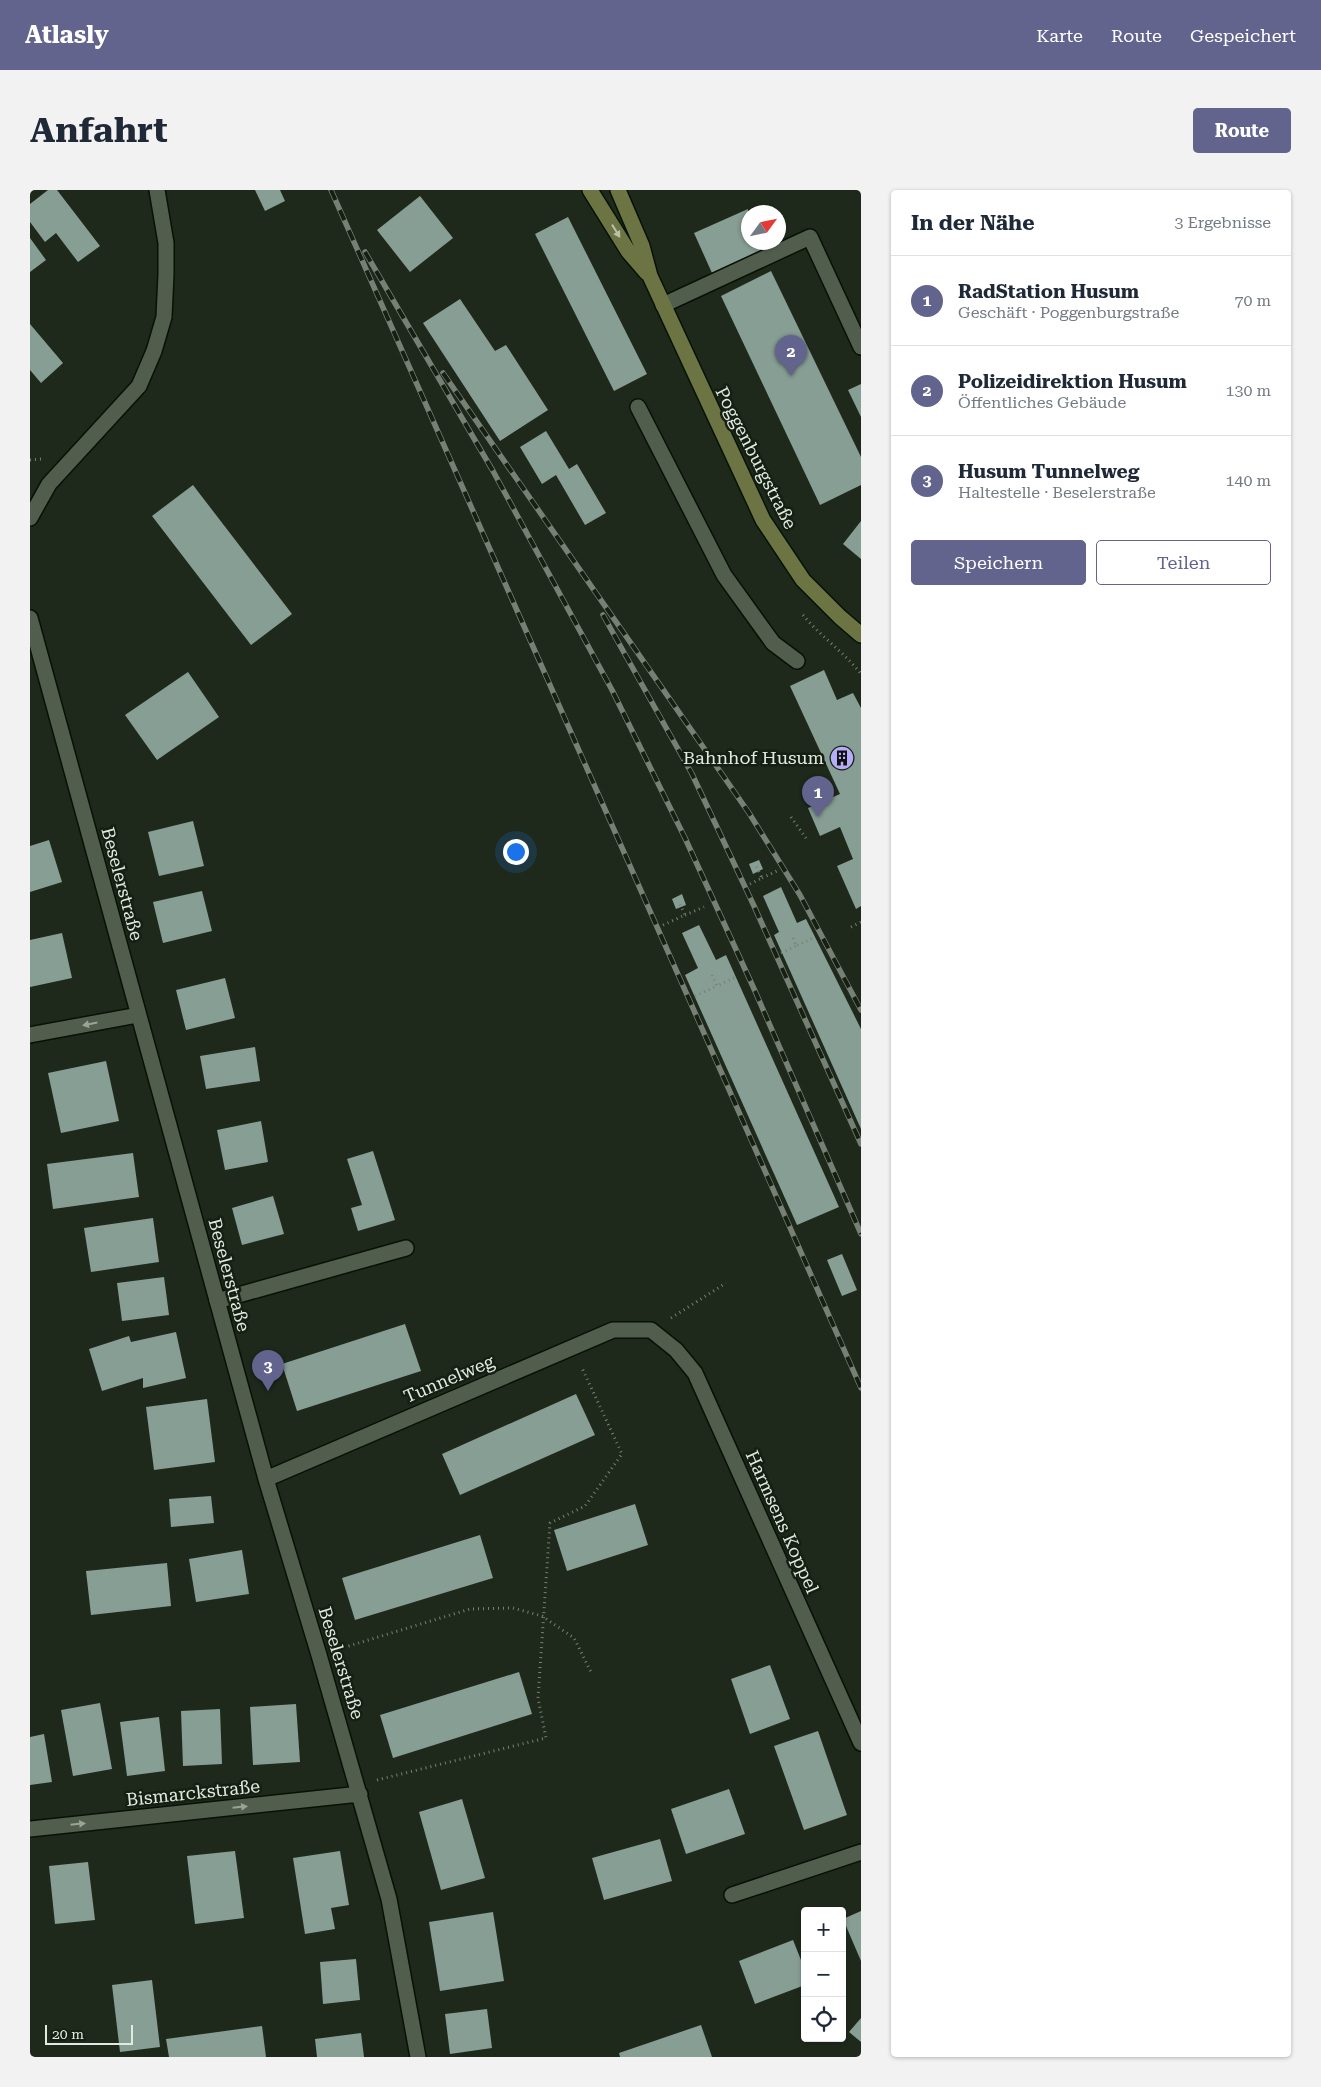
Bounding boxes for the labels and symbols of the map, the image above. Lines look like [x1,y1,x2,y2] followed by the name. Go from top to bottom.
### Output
[741,205,786,250] north arrow
[611,225,620,238] one-way arrow
[775,335,807,376] pin: 2
[711,383,801,533] street label: Poggenburgstraße
[829,745,855,771] building icon: Bahnhof Husum
[683,747,824,768] place label: Bahnhof Husum
[802,776,834,817] pin: 1
[97,825,148,943] street label: Beselerstraße
[503,839,529,865] your location
[81,1020,97,1028] one-way arrow
[204,1216,255,1334] street label: Beselerstraße
[252,1350,284,1391] pin: 3
[400,1350,498,1407] street label: Tunnelweg
[742,1447,824,1597] street label: Harmsens Koppel
[314,1604,369,1722] street label: Beselerstraße
[125,1775,261,1810] street label: Bismarckstraße
[232,1803,248,1811] one-way arrow
[71,1820,87,1828] one-way arrow
[45,2022,132,2045] scale bar

